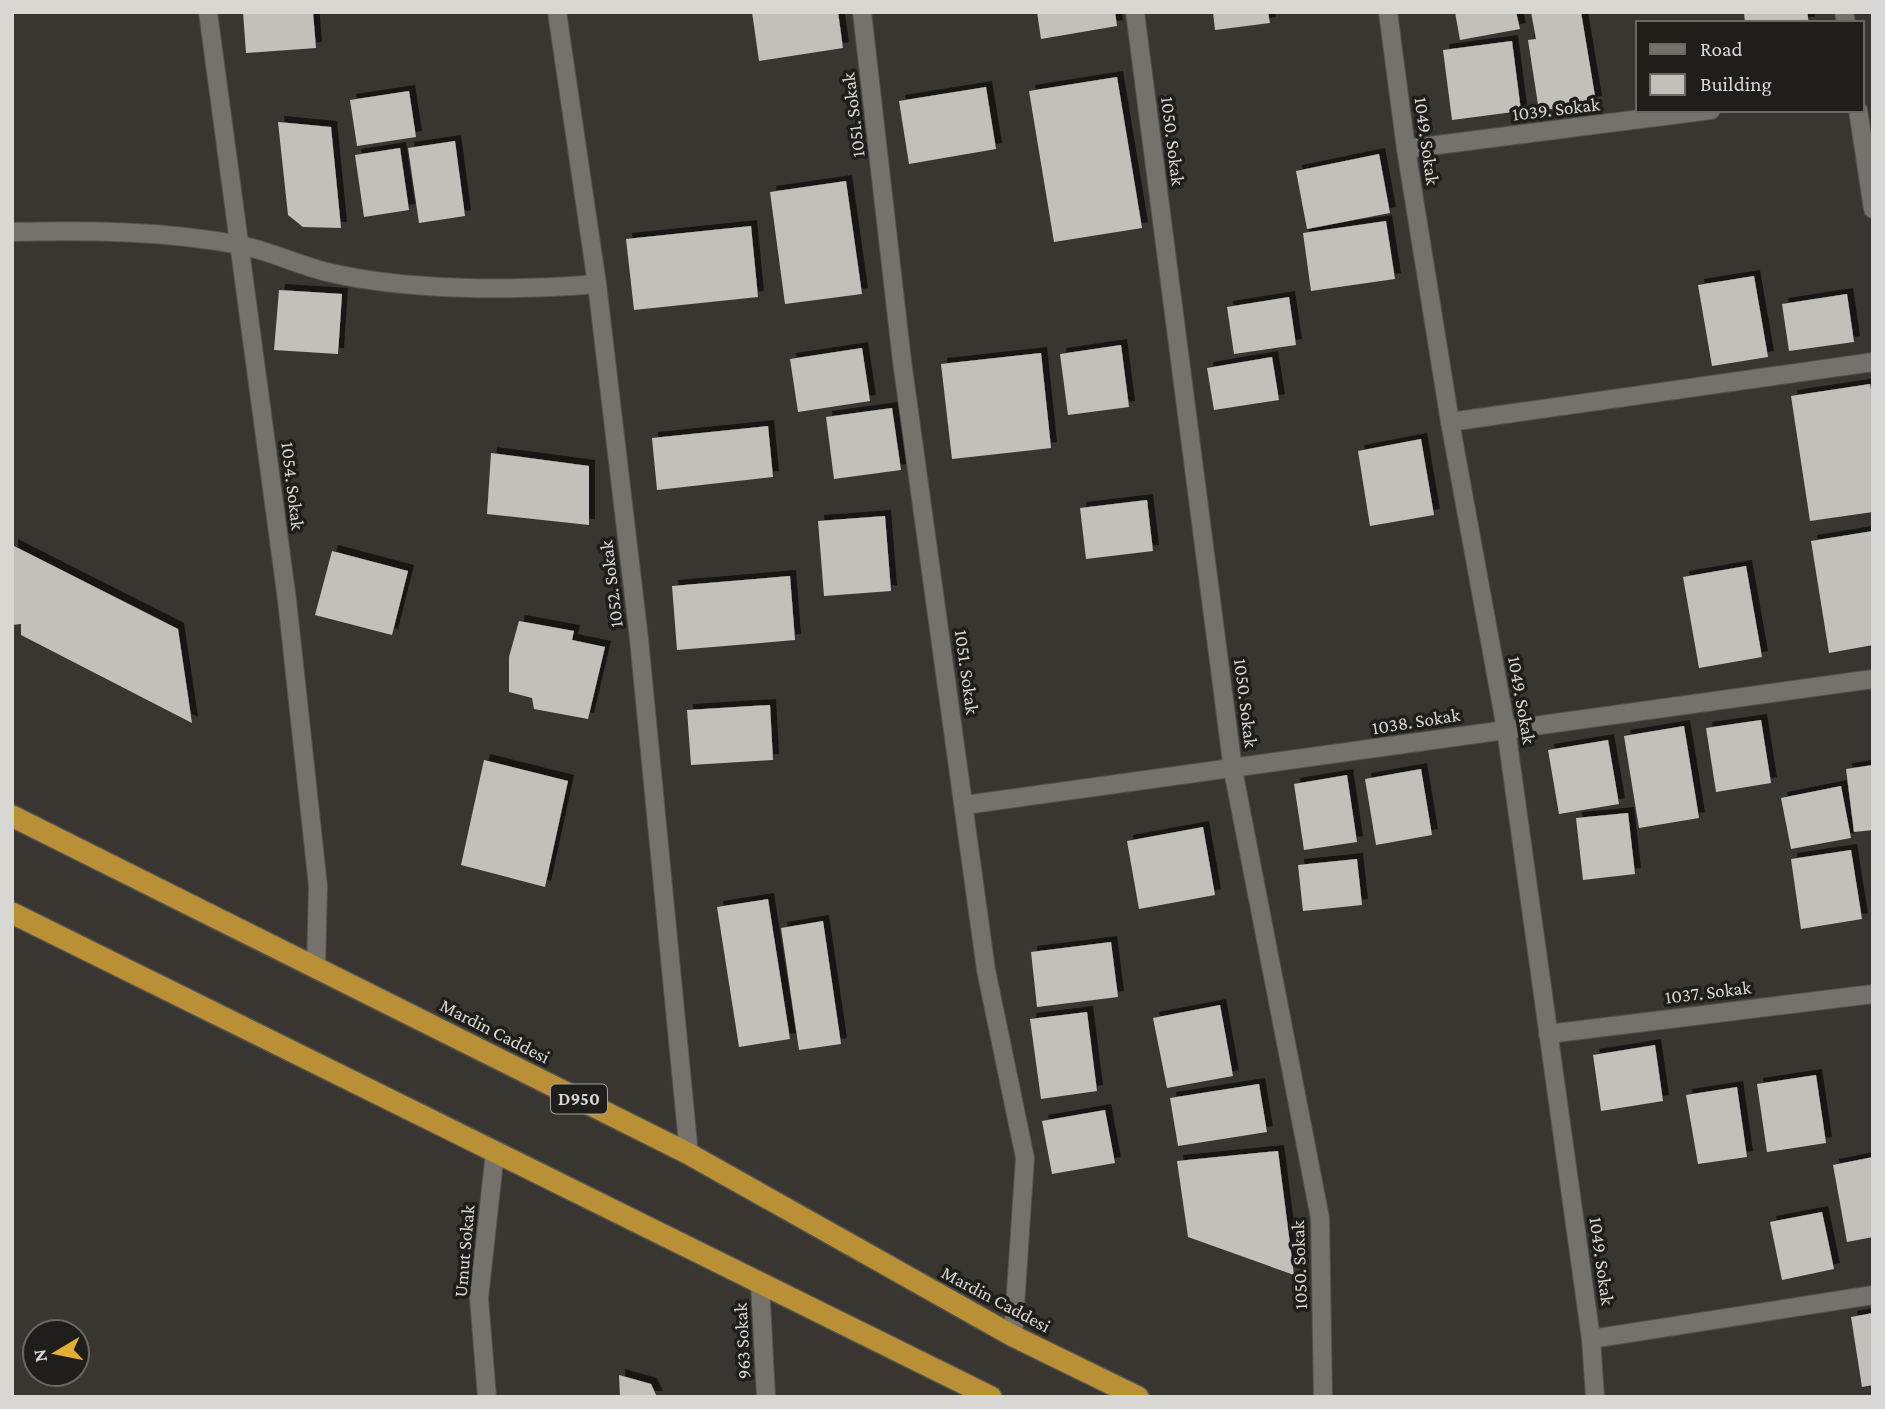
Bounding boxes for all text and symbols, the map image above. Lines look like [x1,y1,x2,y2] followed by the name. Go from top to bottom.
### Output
[1636,21,1864,112] legend
[1700,37,1743,61] text: Road
[837,70,869,159] street label: 1051. Sokak
[1700,72,1772,96] text: Building
[1511,93,1602,125] street label: 1039. Sokak
[1157,95,1189,188] street label: 1050. Sokak
[1410,96,1444,187] street label: 1049. Sokak
[277,441,309,532] street label: 1054. Sokak
[595,538,627,629] street label: 1052. Sokak
[951,628,983,717] street label: 1051. Sokak
[1504,654,1540,746] street label: 1049. Sokak
[1230,657,1262,750] street label: 1050. Sokak
[1370,704,1462,738] street label: 1038. Sokak
[1664,976,1753,1008] street label: 1037. Sokak
[437,994,553,1068] street label: Mardin Caddesi
[551,1084,607,1114] road number: D950
[450,1203,479,1298] street label: Umut Sokak
[1585,1216,1619,1307] street label: 1049. Sokak
[1287,1219,1311,1310] street label: 1050. Sokak
[938,1261,1054,1337] street label: Mardin Caddesi
[729,1301,754,1380] street label: 963 Sokak
[21,1318,91,1388] north arrow
[28,1348,51,1364] text: N

